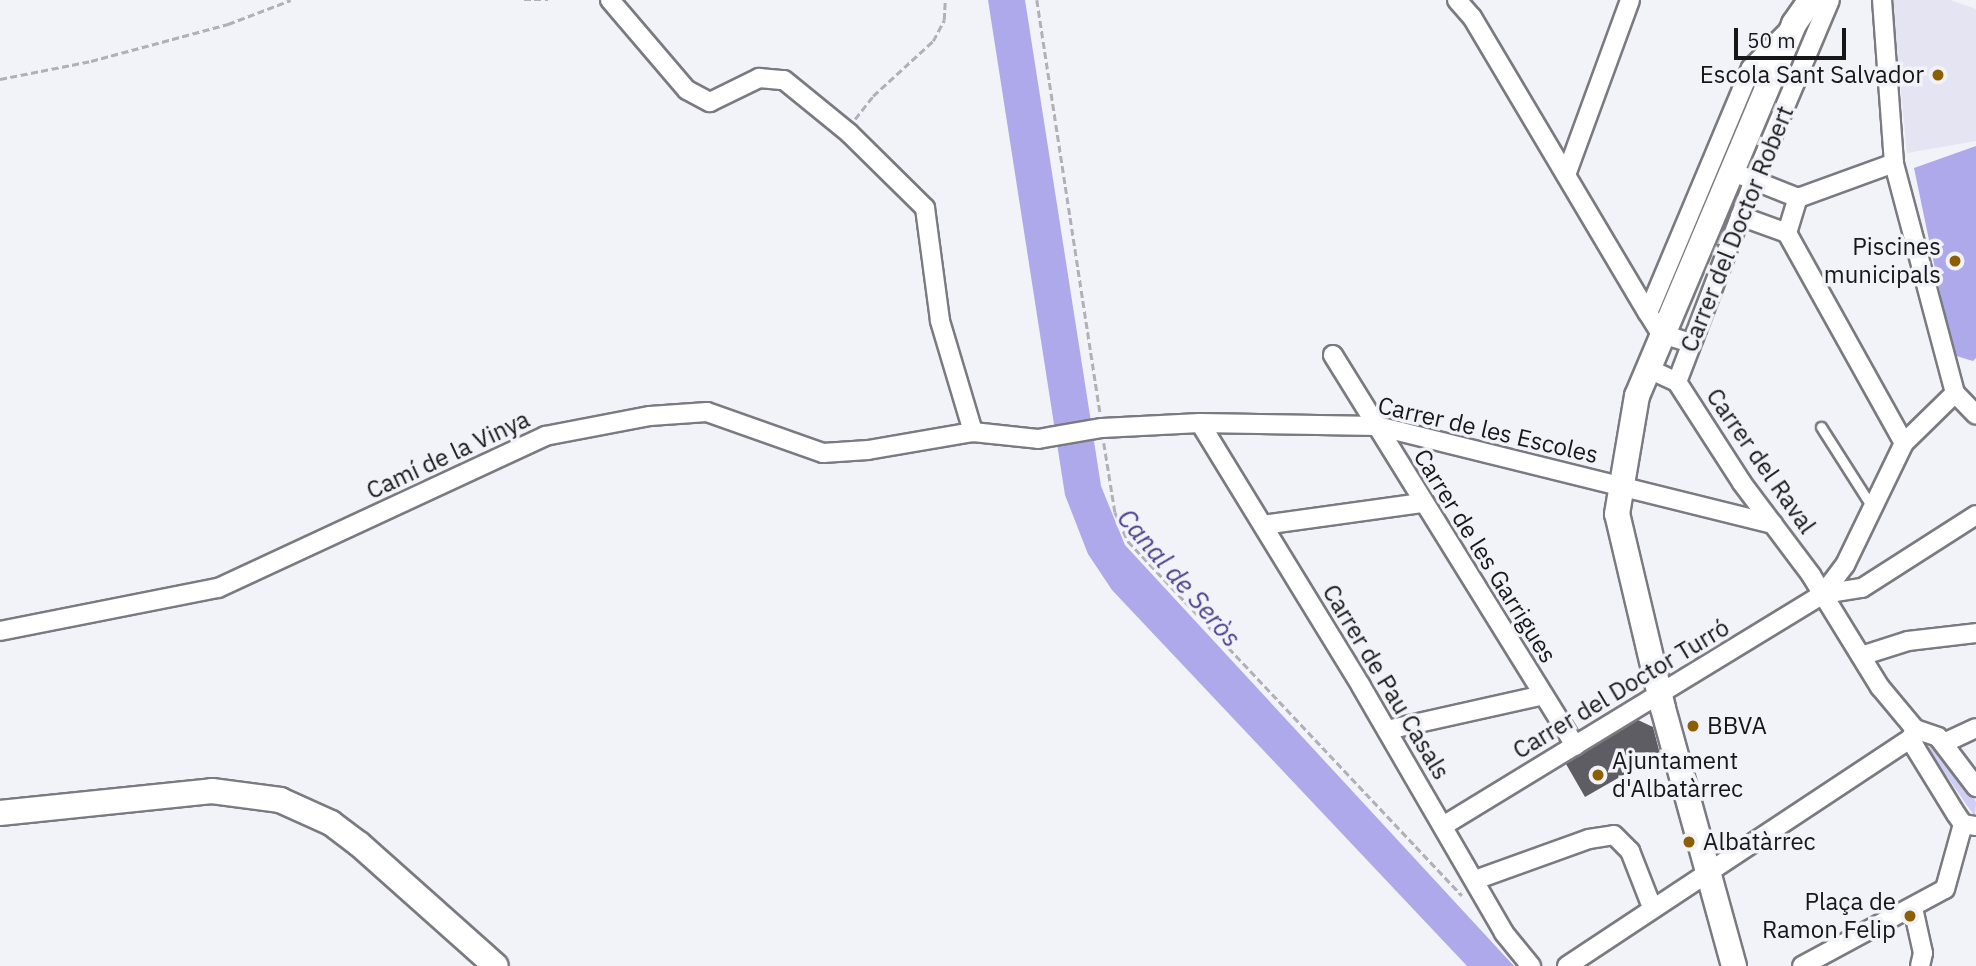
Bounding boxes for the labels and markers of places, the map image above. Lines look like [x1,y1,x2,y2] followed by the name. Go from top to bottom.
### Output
[1700,61,1924,89] place label: Escola Sant Salvador
[1930,67,1946,83] marker: Escola Sant Salvador
[1824,233,1941,289] place label: Piscines municipals
[1947,253,1963,269] marker: Piscines municipals
[1707,712,1767,740] place label: BBVA
[1685,718,1701,734] marker: BBVA
[1612,747,1743,803] place label: Ajuntament d'Albatàrrec
[1590,767,1606,783] marker: Ajuntament d'Albatàrrec
[1703,828,1816,856] place label: Albatàrrec
[1681,834,1697,850] marker: Albatàrrec
[1762,888,1896,944] place label: Plaça de Ramon Felip
[1902,908,1918,924] marker: Plaça de Ramon Felip

